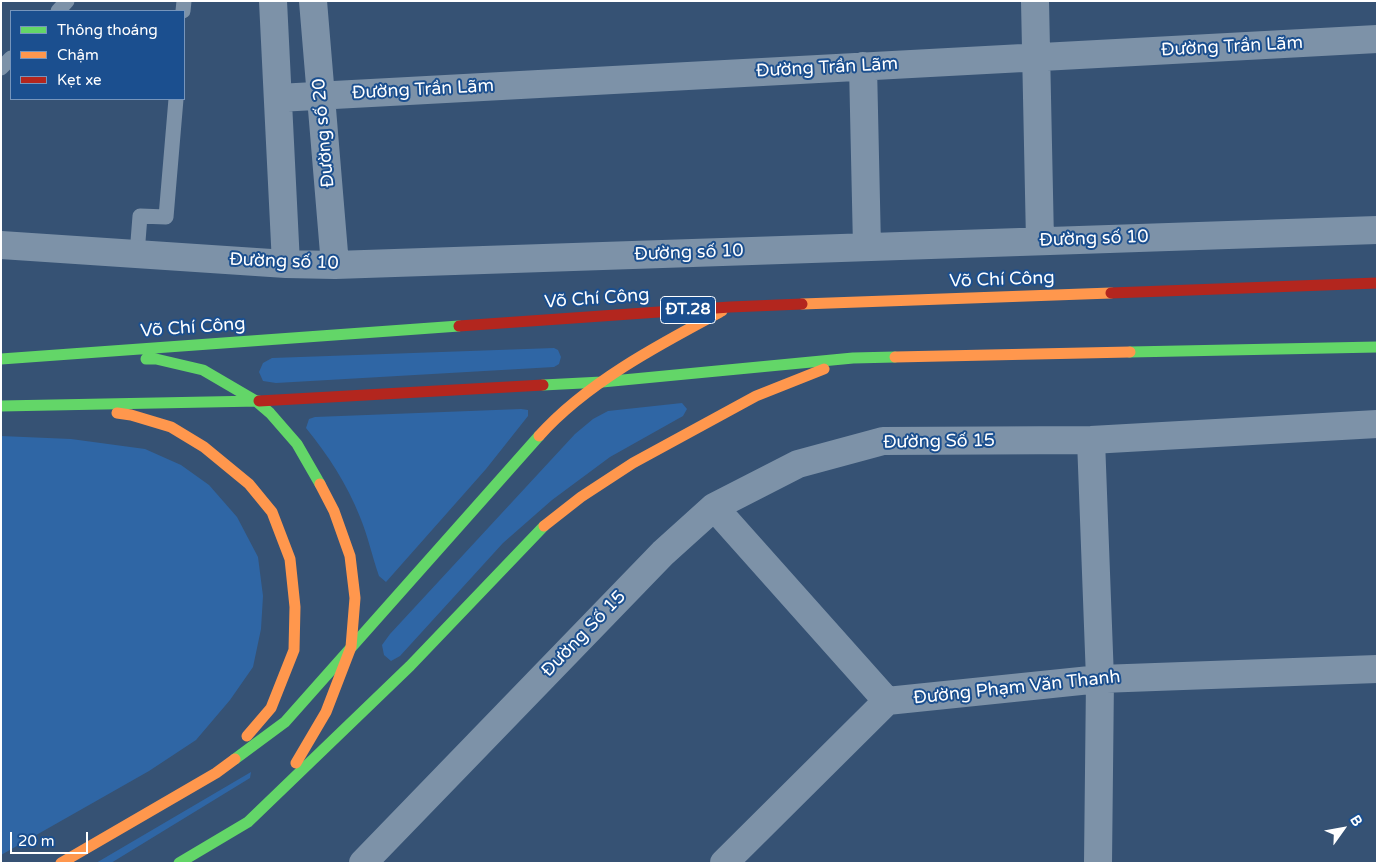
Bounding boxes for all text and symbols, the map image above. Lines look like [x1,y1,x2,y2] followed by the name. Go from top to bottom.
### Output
[10,10,185,100] legend
[57,21,158,39] text: Thông thoáng
[1160,32,1304,62] street label: Đường Trần Lãm
[57,46,99,64] text: Chậm
[755,53,899,83] street label: Đường Trần Lãm
[57,71,102,89] text: Kẹt xe
[351,75,495,105] street label: Đường Trần Lãm
[308,78,340,188] street label: Đường số 20
[1039,226,1149,252] street label: Đường số 10
[634,240,744,266] street label: Đường số 10
[229,249,339,275] street label: Đường số 10
[949,267,1055,293] street label: Võ Chí Công
[544,285,650,313] street label: Võ Chí Công
[660,296,716,324] road number: ĐT.28
[140,314,246,342] street label: Võ Chí Công
[883,430,995,454] street label: Đường Số 15
[537,586,631,682] street label: Đường Số 15
[912,666,1122,710] street label: Đường Phạm Văn Thanh
[1318,804,1368,854] north arrow
[1346,812,1366,829] text: B
[12,822,90,854] scale bar
[18,832,55,850] text: 20 m

